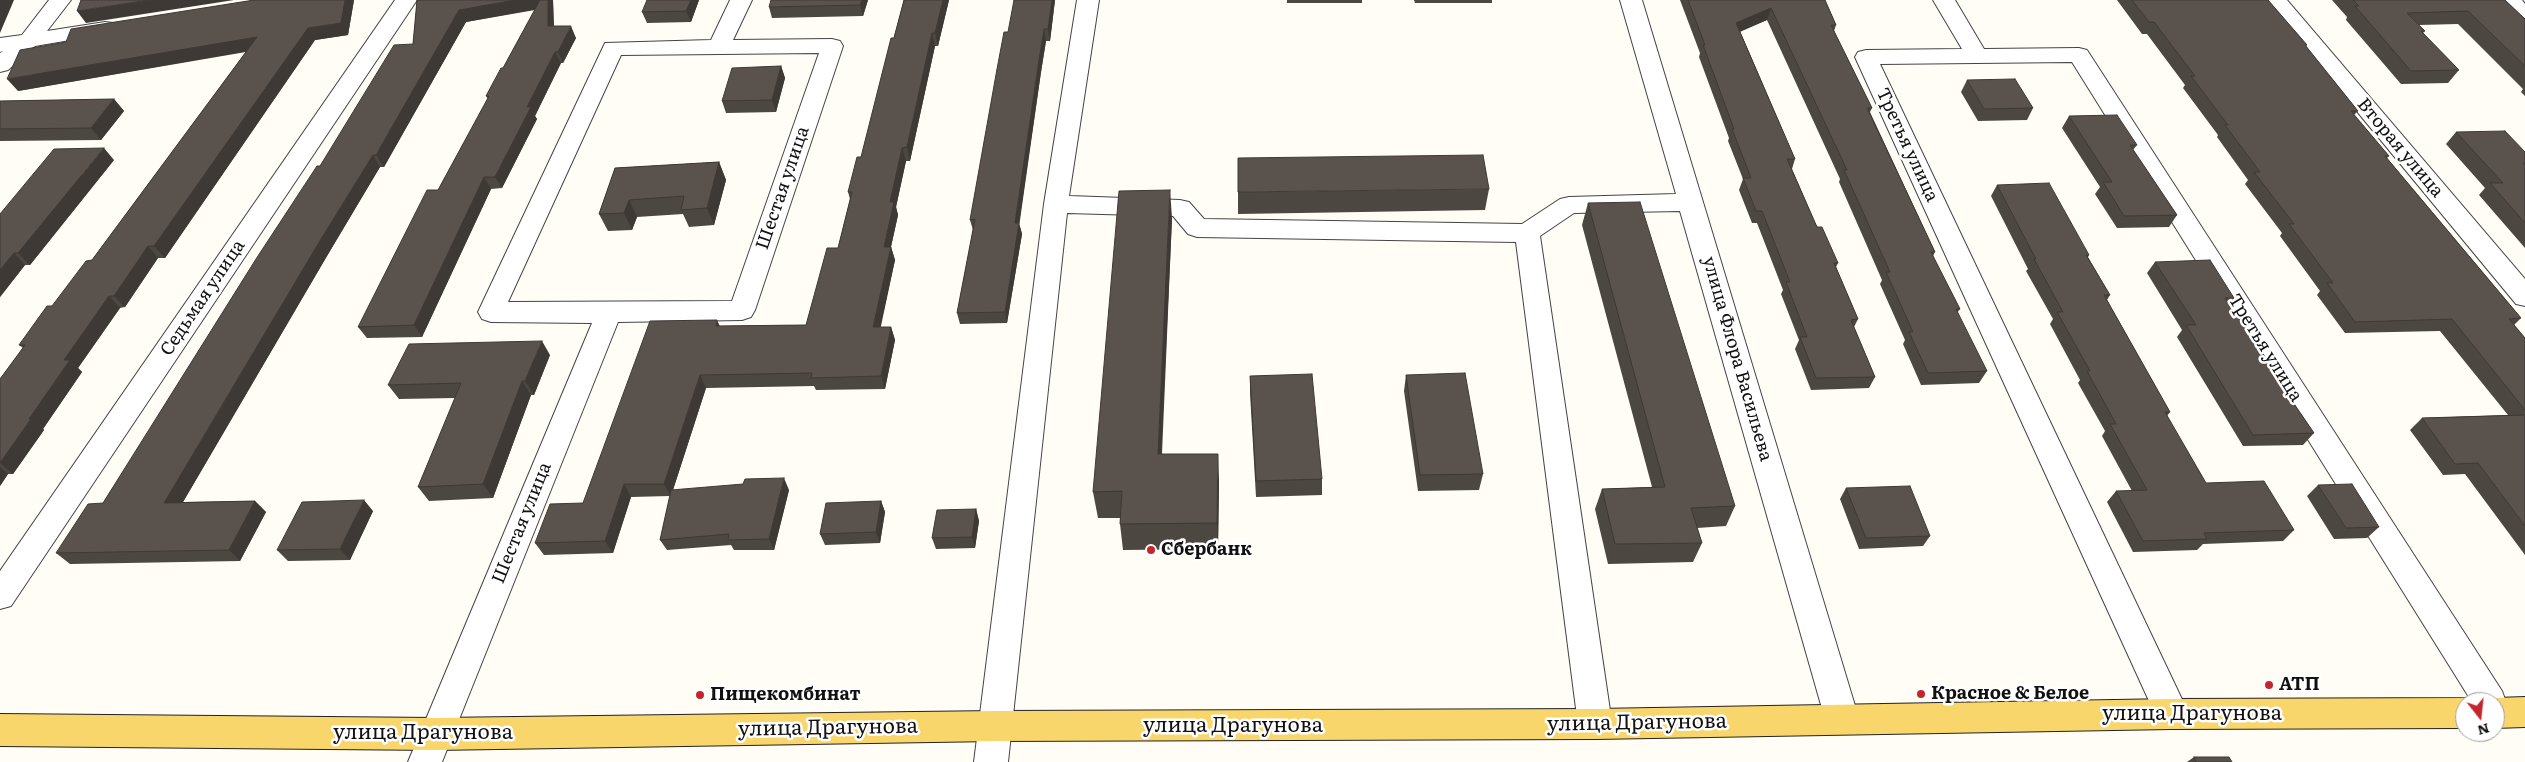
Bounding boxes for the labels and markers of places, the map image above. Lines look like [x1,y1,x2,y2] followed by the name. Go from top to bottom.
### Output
[1161,539,1252,561] place label: Сбербанк
[1145,544,1157,556] marker: Сбербанк
[2279,674,2320,696] place label: АТП
[2263,679,2275,691] marker: АТП
[1931,683,2089,705] place label: Красное & Белое
[710,684,861,706] place label: Пищекомбинат
[1915,688,1927,700] marker: Красное & Белое
[694,689,706,701] marker: Пищекомбинат

